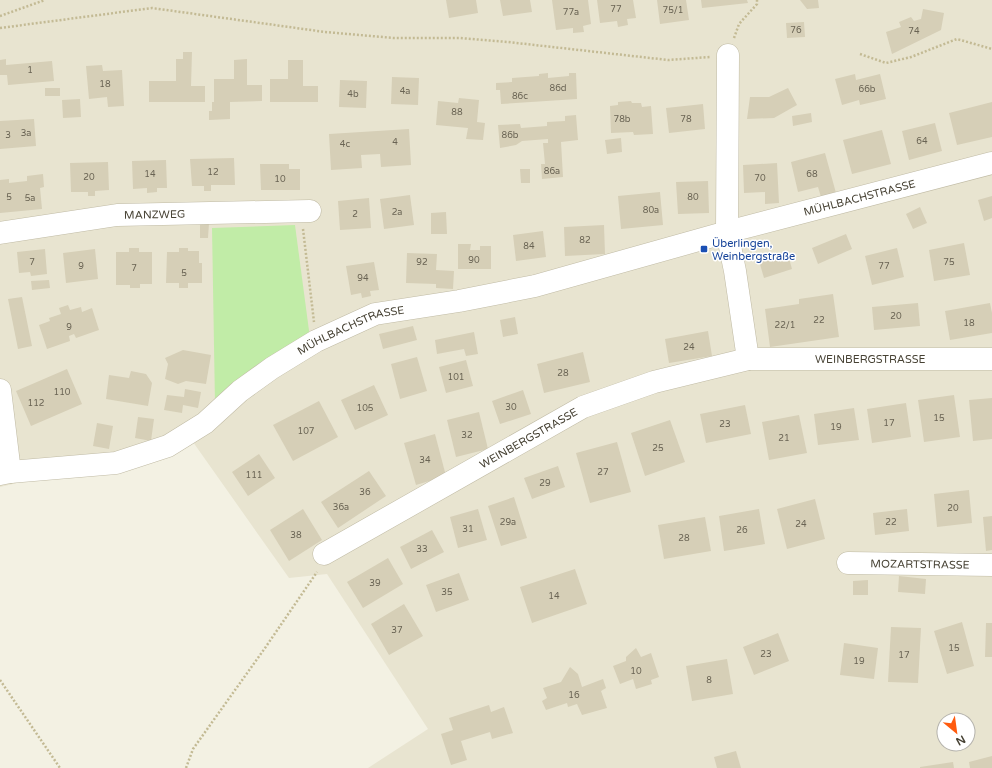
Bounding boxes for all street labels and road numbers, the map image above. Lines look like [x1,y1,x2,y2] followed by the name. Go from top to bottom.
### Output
[802,177,917,219] street label: MÜHLBACHSTRASSE
[124,208,185,222] street label: MANZWEG
[295,304,405,358] street label: MÜHLBACHSTRASSE
[815,353,926,366] street label: WEINBERGSTRASSE
[477,405,580,471] street label: WEINBERGSTRASSE
[870,557,970,572] street label: MOZARTSTRASSE

